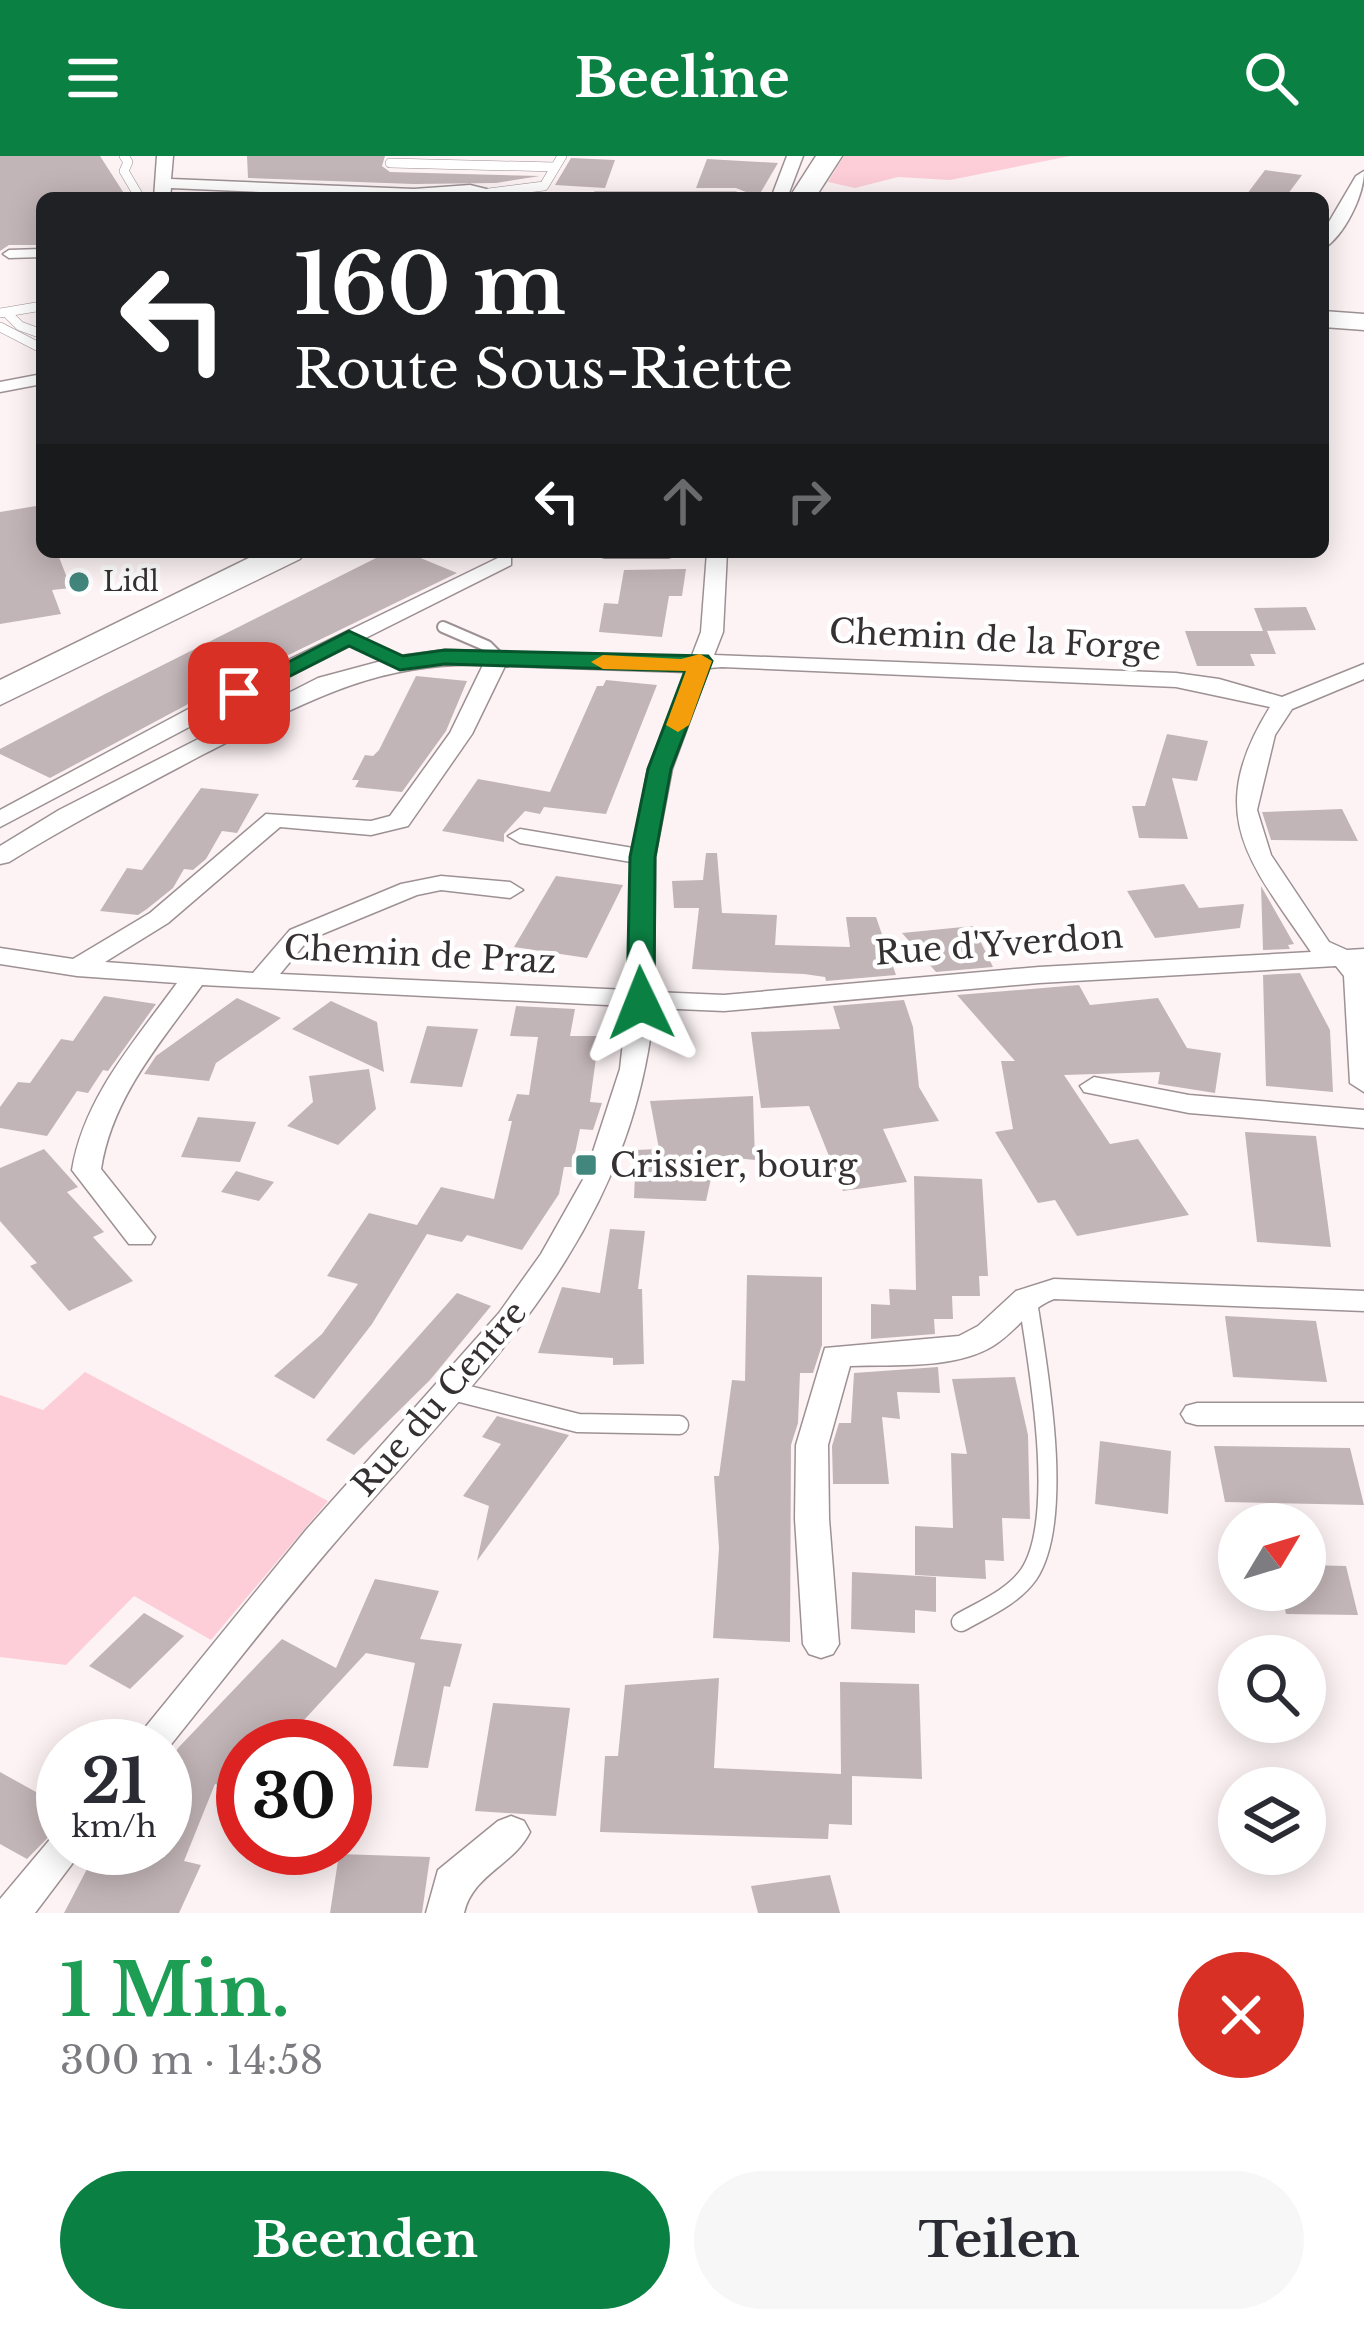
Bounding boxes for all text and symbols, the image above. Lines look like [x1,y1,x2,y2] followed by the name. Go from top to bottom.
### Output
[60,45,126,111] icon: menu
[574,45,790,112] text: Beeline
[1238,45,1304,111] icon: search
[294,233,566,337] text: 160 m
[96,240,252,396] icon: left
[294,336,793,403] text: Route Sous-Riette
[524,468,590,534] icon: left
[650,468,716,534] icon: ahead
[776,468,842,534] icon: right
[103,565,159,598] place label: Lidl
[66,569,92,595] marker: Lidl
[828,610,1162,669] street label: Chemin de la Forge
[188,642,290,744] pin
[206,660,272,726] icon: arrive
[874,915,1124,974] street label: Rue d'Yverdon
[283,927,557,982] street label: Chemin de Praz
[578,940,704,1066] position arrow
[610,1145,859,1186] place label: Crissier, bourg
[573,1152,599,1178] marker: Crissier, bourg
[343,1292,535,1504] street label: Rue du Centre
[1218,1503,1326,1611] north arrow
[1218,1503,1326,1875] map controls
[1218,1635,1326,1743] button: search
[216,1719,372,1875] speed limit sign: 30
[81,1745,147,1819] text: 21
[1218,1767,1326,1875] button: layers
[71,1808,157,1845] text: km/h
[60,1946,290,2035] text: 1 Min.
[1178,1952,1304,2078] button: close
[60,2036,323,2085] text: 300 m · 14:58
[60,2171,670,2309] button: Beenden
[694,2171,1304,2309] button: Teilen

